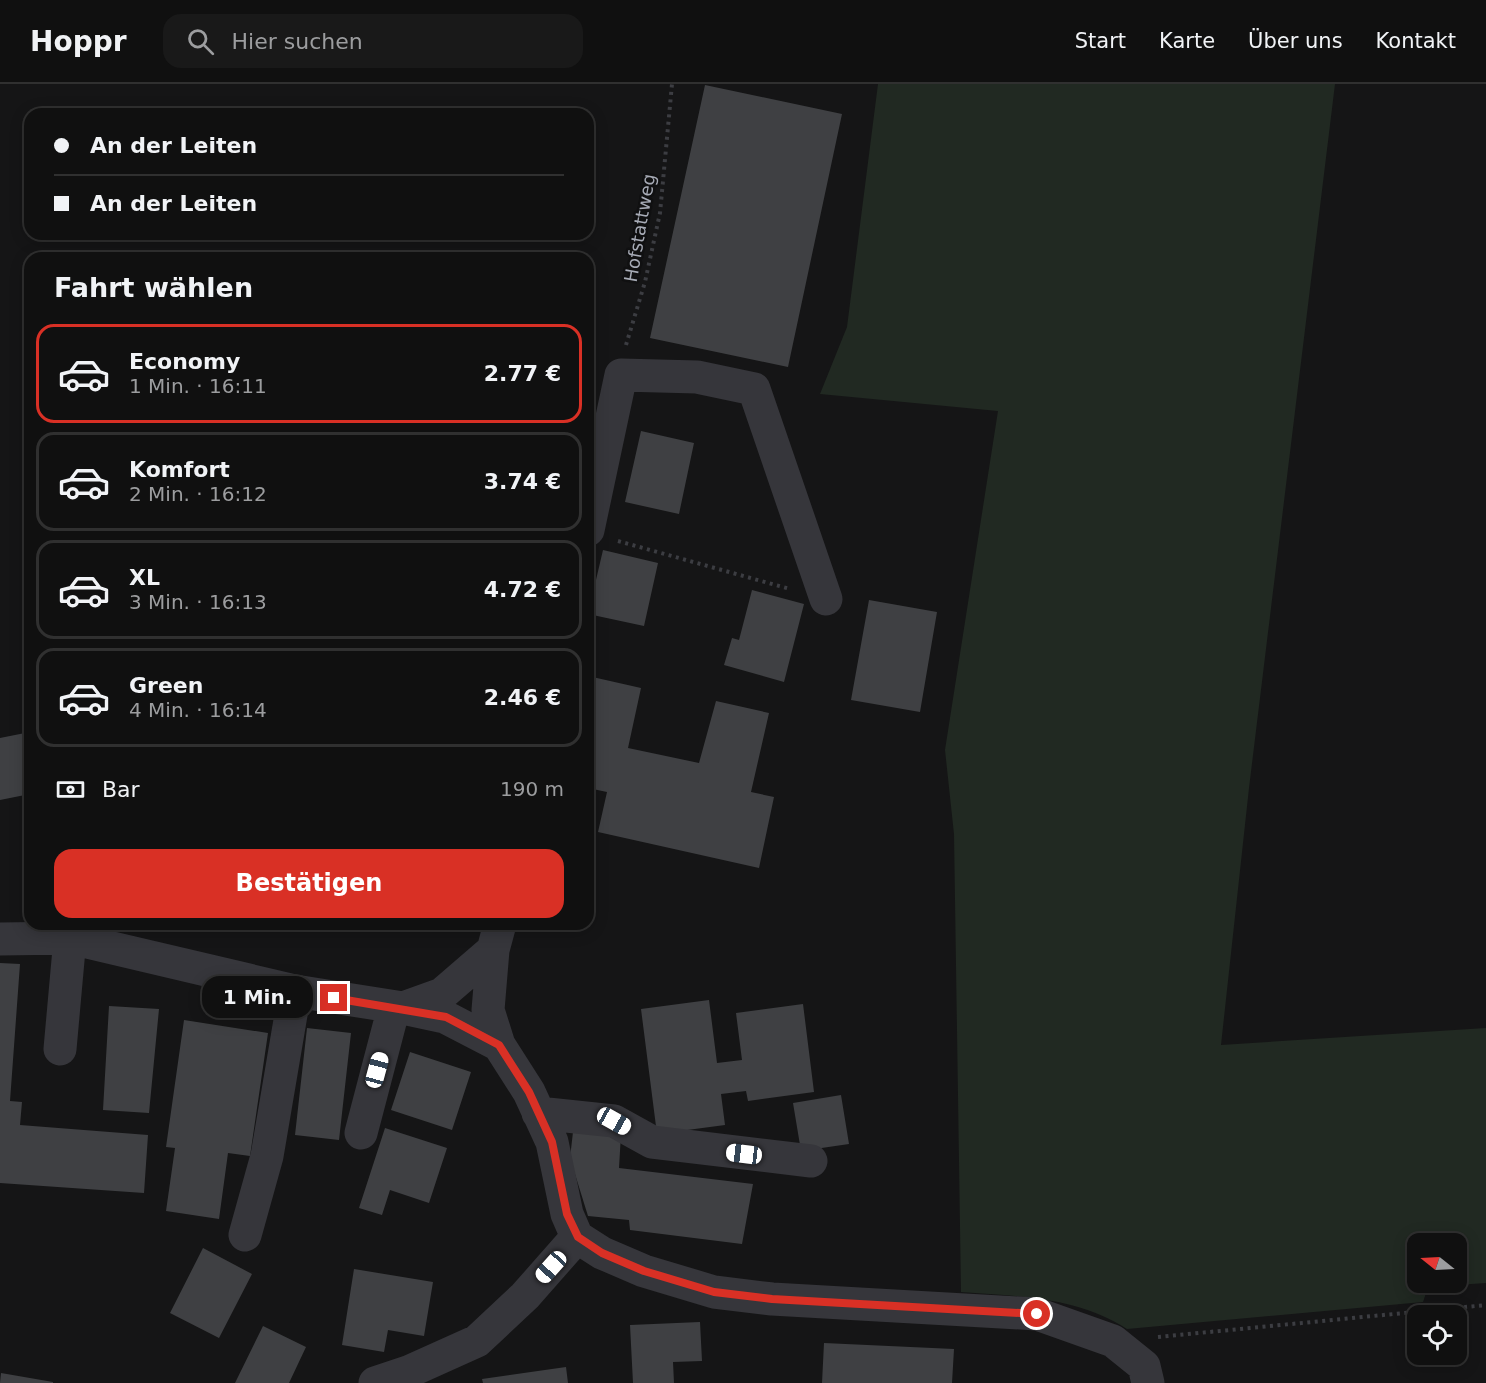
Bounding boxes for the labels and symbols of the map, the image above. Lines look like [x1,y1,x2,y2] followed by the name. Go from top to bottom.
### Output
[620,172,659,284] street label: Hofstattweg
[202,977,313,1019] callout: 1 Min.
[320,984,347,1011] route end
[364,1050,390,1090] car
[594,1104,634,1138] car
[725,1143,763,1165] car
[1407,1233,1467,1293] north arrow
[532,1248,570,1286] car
[1023,1300,1050,1327] route start

